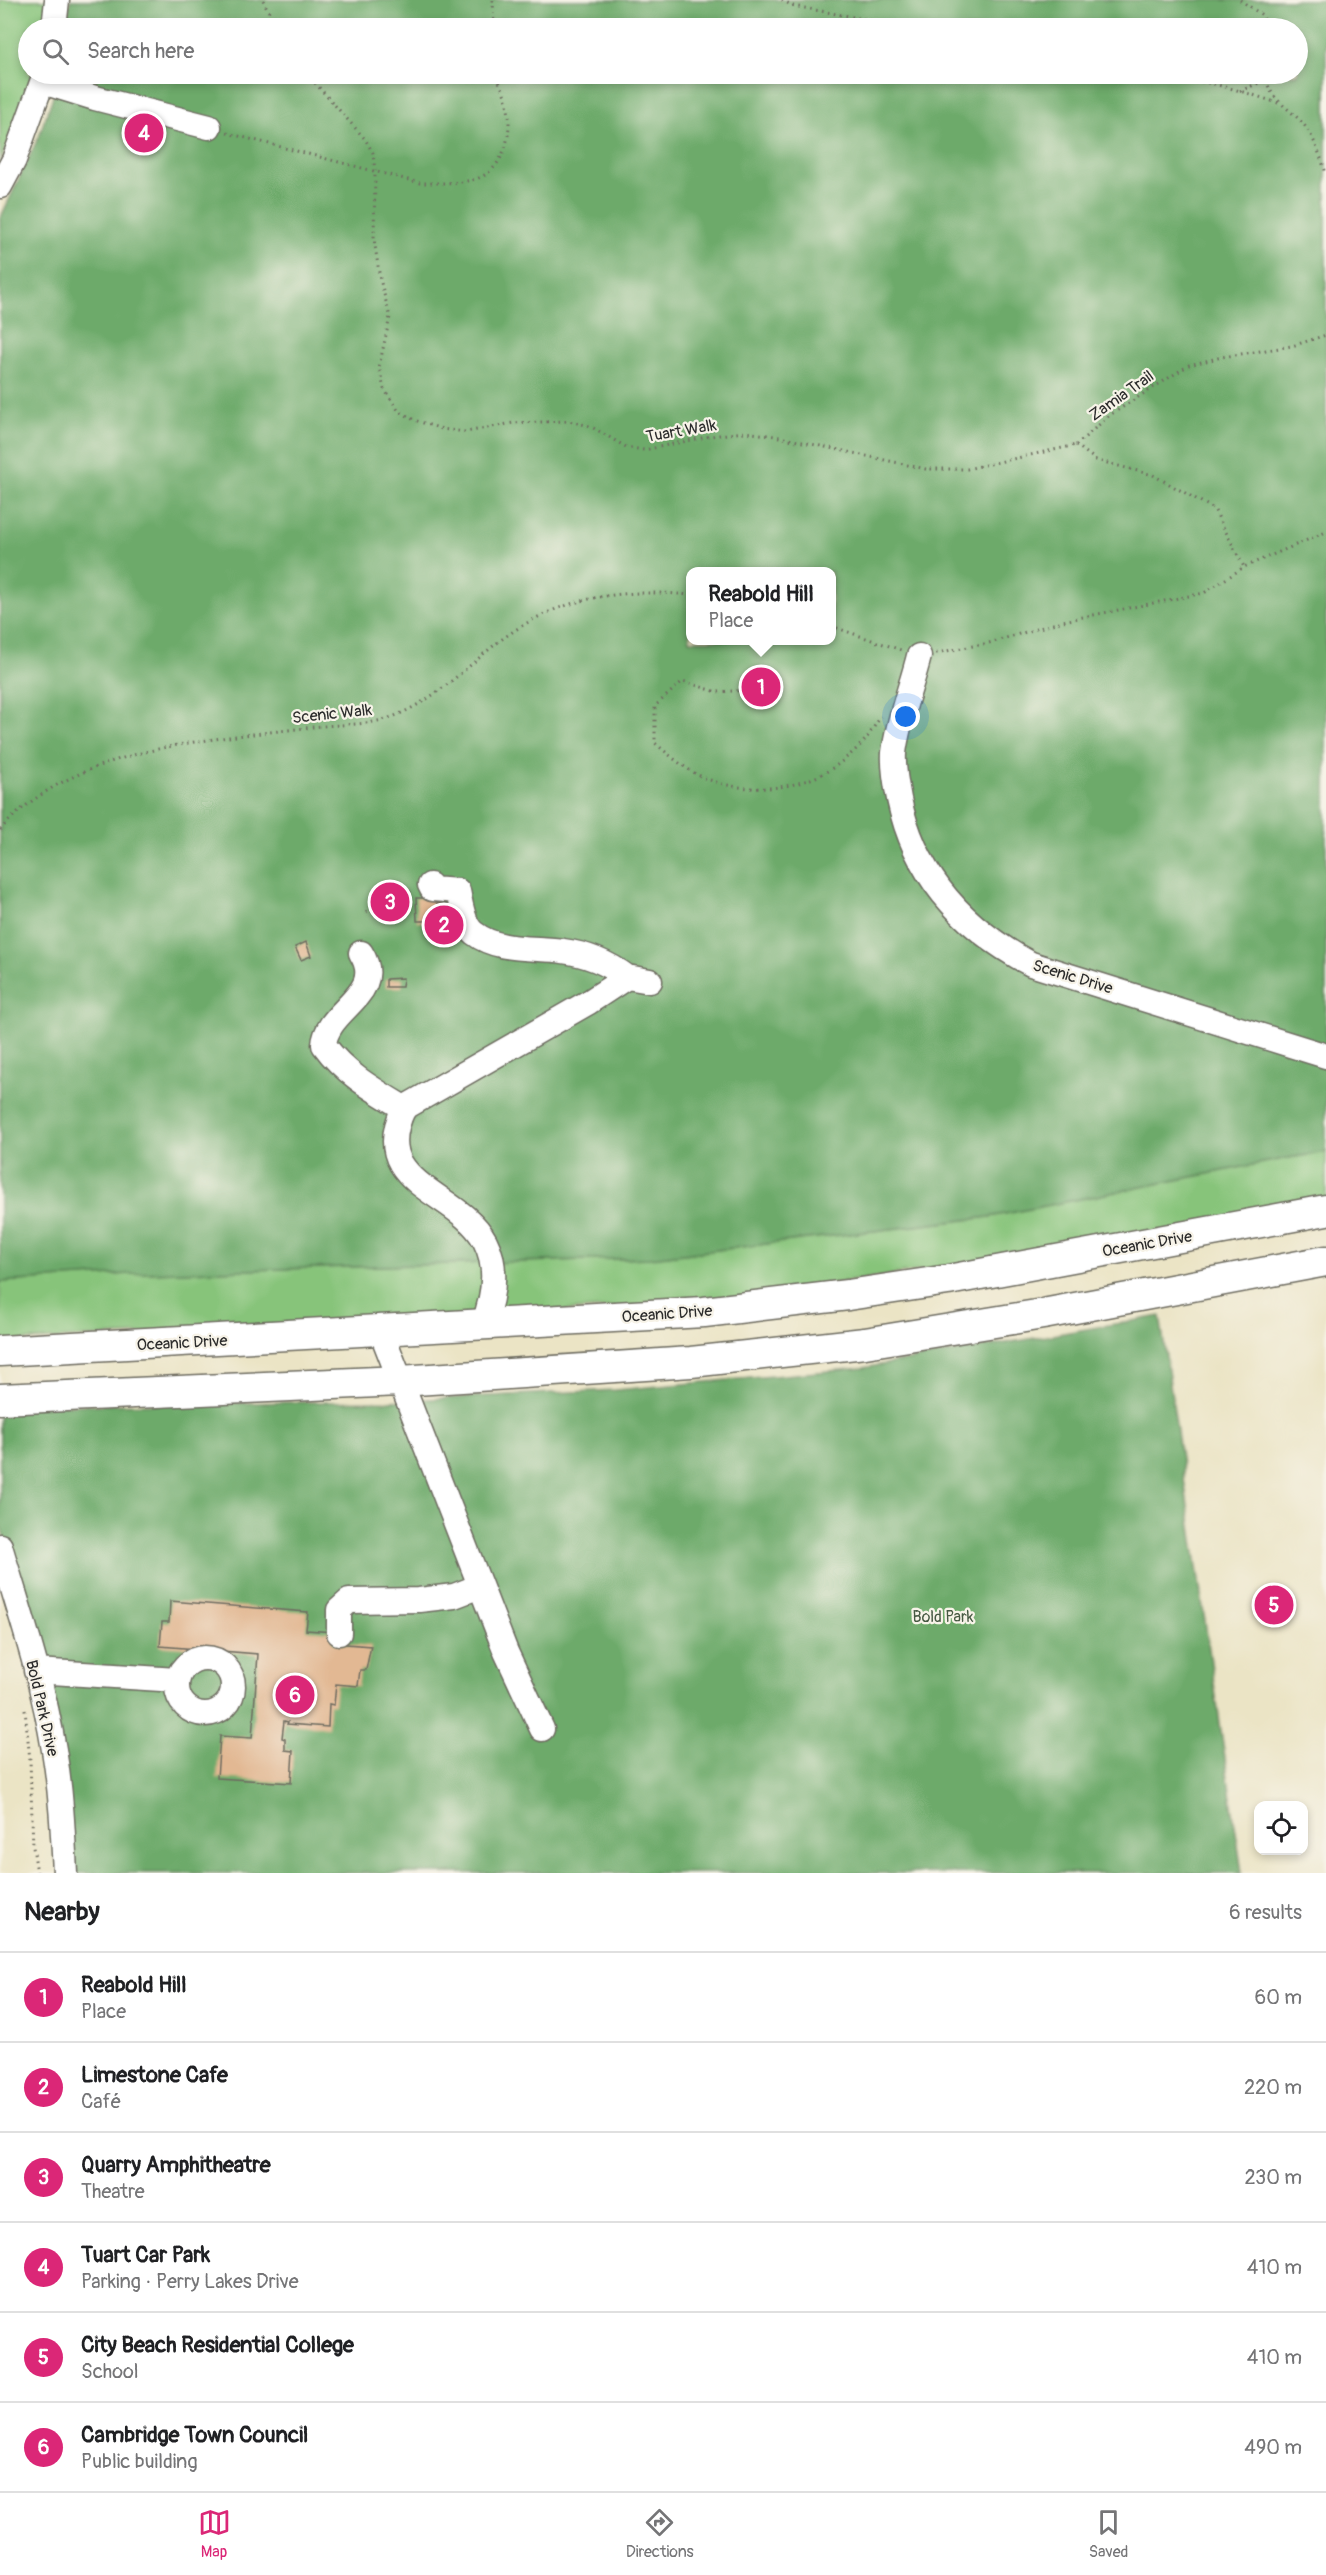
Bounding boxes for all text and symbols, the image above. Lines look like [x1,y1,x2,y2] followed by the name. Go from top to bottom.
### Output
[18,18,1308,84] search box
[39,35,72,68] icon: search
[87,37,194,65] text: Search here
[124,110,164,156] pin: 4
[1085,366,1158,425] street label: Zamia Trail
[644,415,718,447] street label: Tuart Walk
[686,567,836,645] popup
[708,580,814,608] text: Reabold Hill
[708,608,753,633] text: Place
[742,664,780,710] pin: 1
[291,700,373,728] street label: Scenic Walk
[891,702,920,731] your location
[370,880,410,924] pin: 3
[424,902,464,948] pin: 2
[1030,955,1115,999] street label: Scenic Drive
[1101,1226,1194,1262] street label: Oceanic Drive
[621,1301,713,1327] street label: Oceanic Drive
[136,1331,228,1355] street label: Oceanic Drive
[1254,1582,1294,1628] pin: 5
[913,1607,974,1627] park label: Bold Park
[21,1658,63,1759] street label: Bold Park Drive
[276,1672,314,1718] pin: 6
[1254,1801,1308,1855] map controls
[1254,1801,1308,1855] button: locate
[24,1896,100,1928] text: Nearby
[1229,1900,1302,1925] text: 6 results
[81,1971,187,1999] text: Reabold Hill
[40,1985,47,2010] text: 1
[1255,1985,1302,2010] text: 60 m
[81,1999,126,2024] text: Place
[81,2061,228,2089] text: Limestone Cafe
[38,2075,49,2100] text: 2
[1244,2075,1302,2100] text: 220 m
[81,2089,121,2114] text: Café
[81,2151,271,2179] text: Quarry Amphitheatre
[38,2165,49,2190] text: 3
[1245,2165,1302,2190] text: 230 m
[81,2179,145,2204] text: Theatre
[81,2241,210,2269] text: Tuart Car Park
[38,2255,49,2280] text: 4
[1247,2255,1302,2280] text: 410 m
[81,2269,299,2294] text: Parking · Perry Lakes Drive
[81,2331,354,2359] text: City Beach Residential College
[38,2345,49,2370] text: 5
[1247,2345,1302,2370] text: 410 m
[81,2359,138,2384] text: School
[81,2421,308,2449] text: Cambridge Town Council
[38,2435,49,2460] text: 6
[1244,2435,1302,2460] text: 490 m
[81,2449,197,2474] text: Public building
[198,2506,231,2562] tab: Map
[626,2506,694,2562] tab: Directions
[1089,2506,1128,2562] tab: Saved

